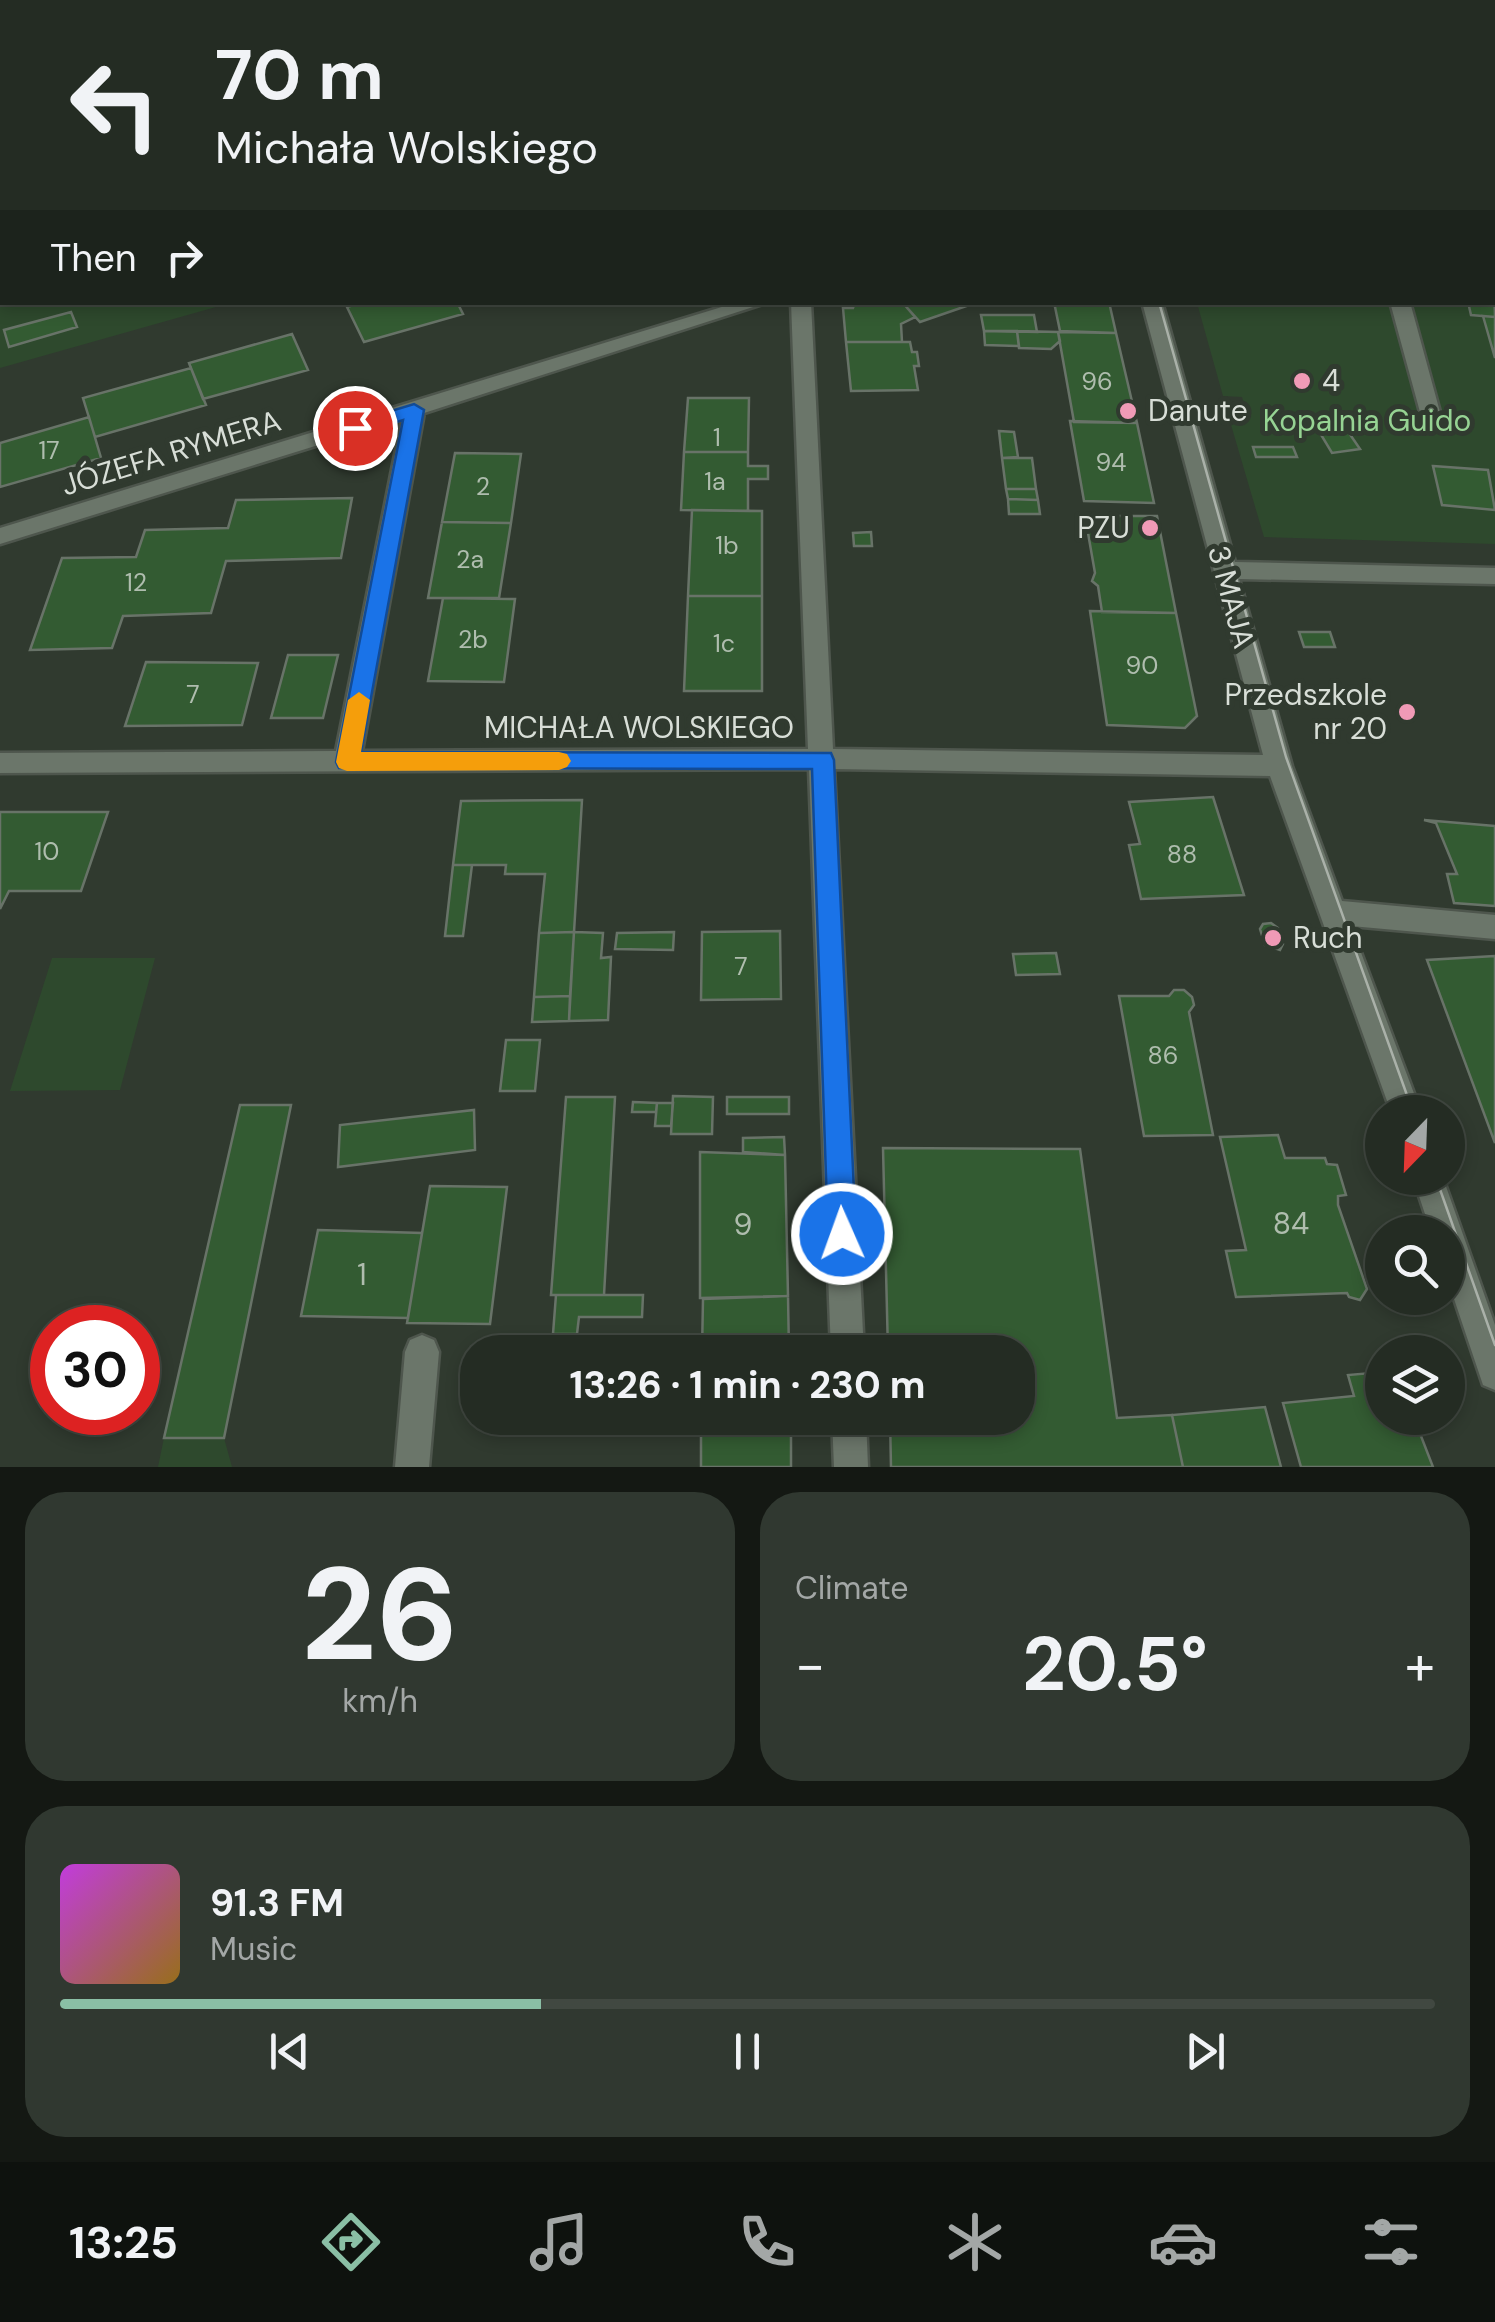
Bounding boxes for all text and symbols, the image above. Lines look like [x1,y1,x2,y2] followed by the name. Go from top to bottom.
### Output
[215,30,384,121] text: 70 m
[50,40,180,170] icon: left
[215,118,598,177] text: Michała Wolskiego
[157,230,212,285] icon: right
[50,233,137,283] text: Then
[1322,361,1340,400] place label: 4
[1081,365,1113,398] house number: 96
[1291,370,1313,392] marker: 4
[313,386,398,471] pin
[1148,391,1248,430] place label: Danute
[1117,400,1139,422] marker: Danute
[56,401,285,504] street label: JÓZEFA RYMERA
[328,401,383,456] icon: arrive
[1263,401,1471,440] park label: Kopalnia Guido
[713,421,721,454] house number: 1
[38,434,60,467] house number: 17
[1096,446,1126,479] house number: 94
[704,465,726,498] house number: 1a
[476,470,490,503] house number: 2
[1077,508,1130,547] place label: PZU
[1139,517,1161,539] marker: PZU
[715,529,739,562] house number: 1b
[1199,541,1264,653] street label: 3 MAJA
[456,543,484,576] house number: 2a
[125,566,147,599] house number: 12
[458,623,488,656] house number: 2b
[713,627,735,660] house number: 1c
[1126,649,1158,682] house number: 90
[1225,675,1387,748] place label: Przedszkole nr 20
[186,678,200,711] house number: 7
[1396,701,1418,723] marker: Przedszkole nr 20
[484,708,794,747] street label: MICHAŁA WOLSKIEGO
[35,835,59,868] house number: 10
[1167,838,1197,871] house number: 88
[1293,918,1362,957] place label: Ruch
[1262,927,1284,949] marker: Ruch
[734,950,748,983] house number: 7
[1148,1039,1178,1072] house number: 86
[1365,1095,1465,1195] north arrow
[1365,1095,1465,1435] map controls
[790,1182,894,1286] position arrow
[1273,1204,1309,1243] house number: 84
[734,1205,752,1244] house number: 9
[1365,1215,1465,1315] button: search
[357,1255,367,1294] house number: 1
[30,1305,160,1435] speed limit sign: 30
[1365,1335,1465,1435] button: layers
[570,1360,925,1410] text: 13:26 · 1 min · 230 m
[301,1530,459,1699] text: 26
[795,1567,909,1609] text: Climate
[1022,1616,1208,1713] text: 20.5°
[795,1629,825,1701] text: −
[1405,1629,1435,1701] text: +
[342,1680,418,1722] text: km/h
[210,1878,344,1928] text: 91.3 FM
[210,1928,297,1970] text: Music
[262,2024,317,2079] icon: previous
[720,2024,775,2079] icon: pause
[1178,2024,1233,2079] icon: next
[316,2207,386,2277] icon: directions
[524,2207,594,2277] icon: music
[732,2207,802,2277] icon: phone
[940,2207,1010,2277] icon: climate
[1148,2207,1218,2277] icon: car
[1356,2207,1426,2277] icon: filters
[69,2213,178,2272] text: 13:25

